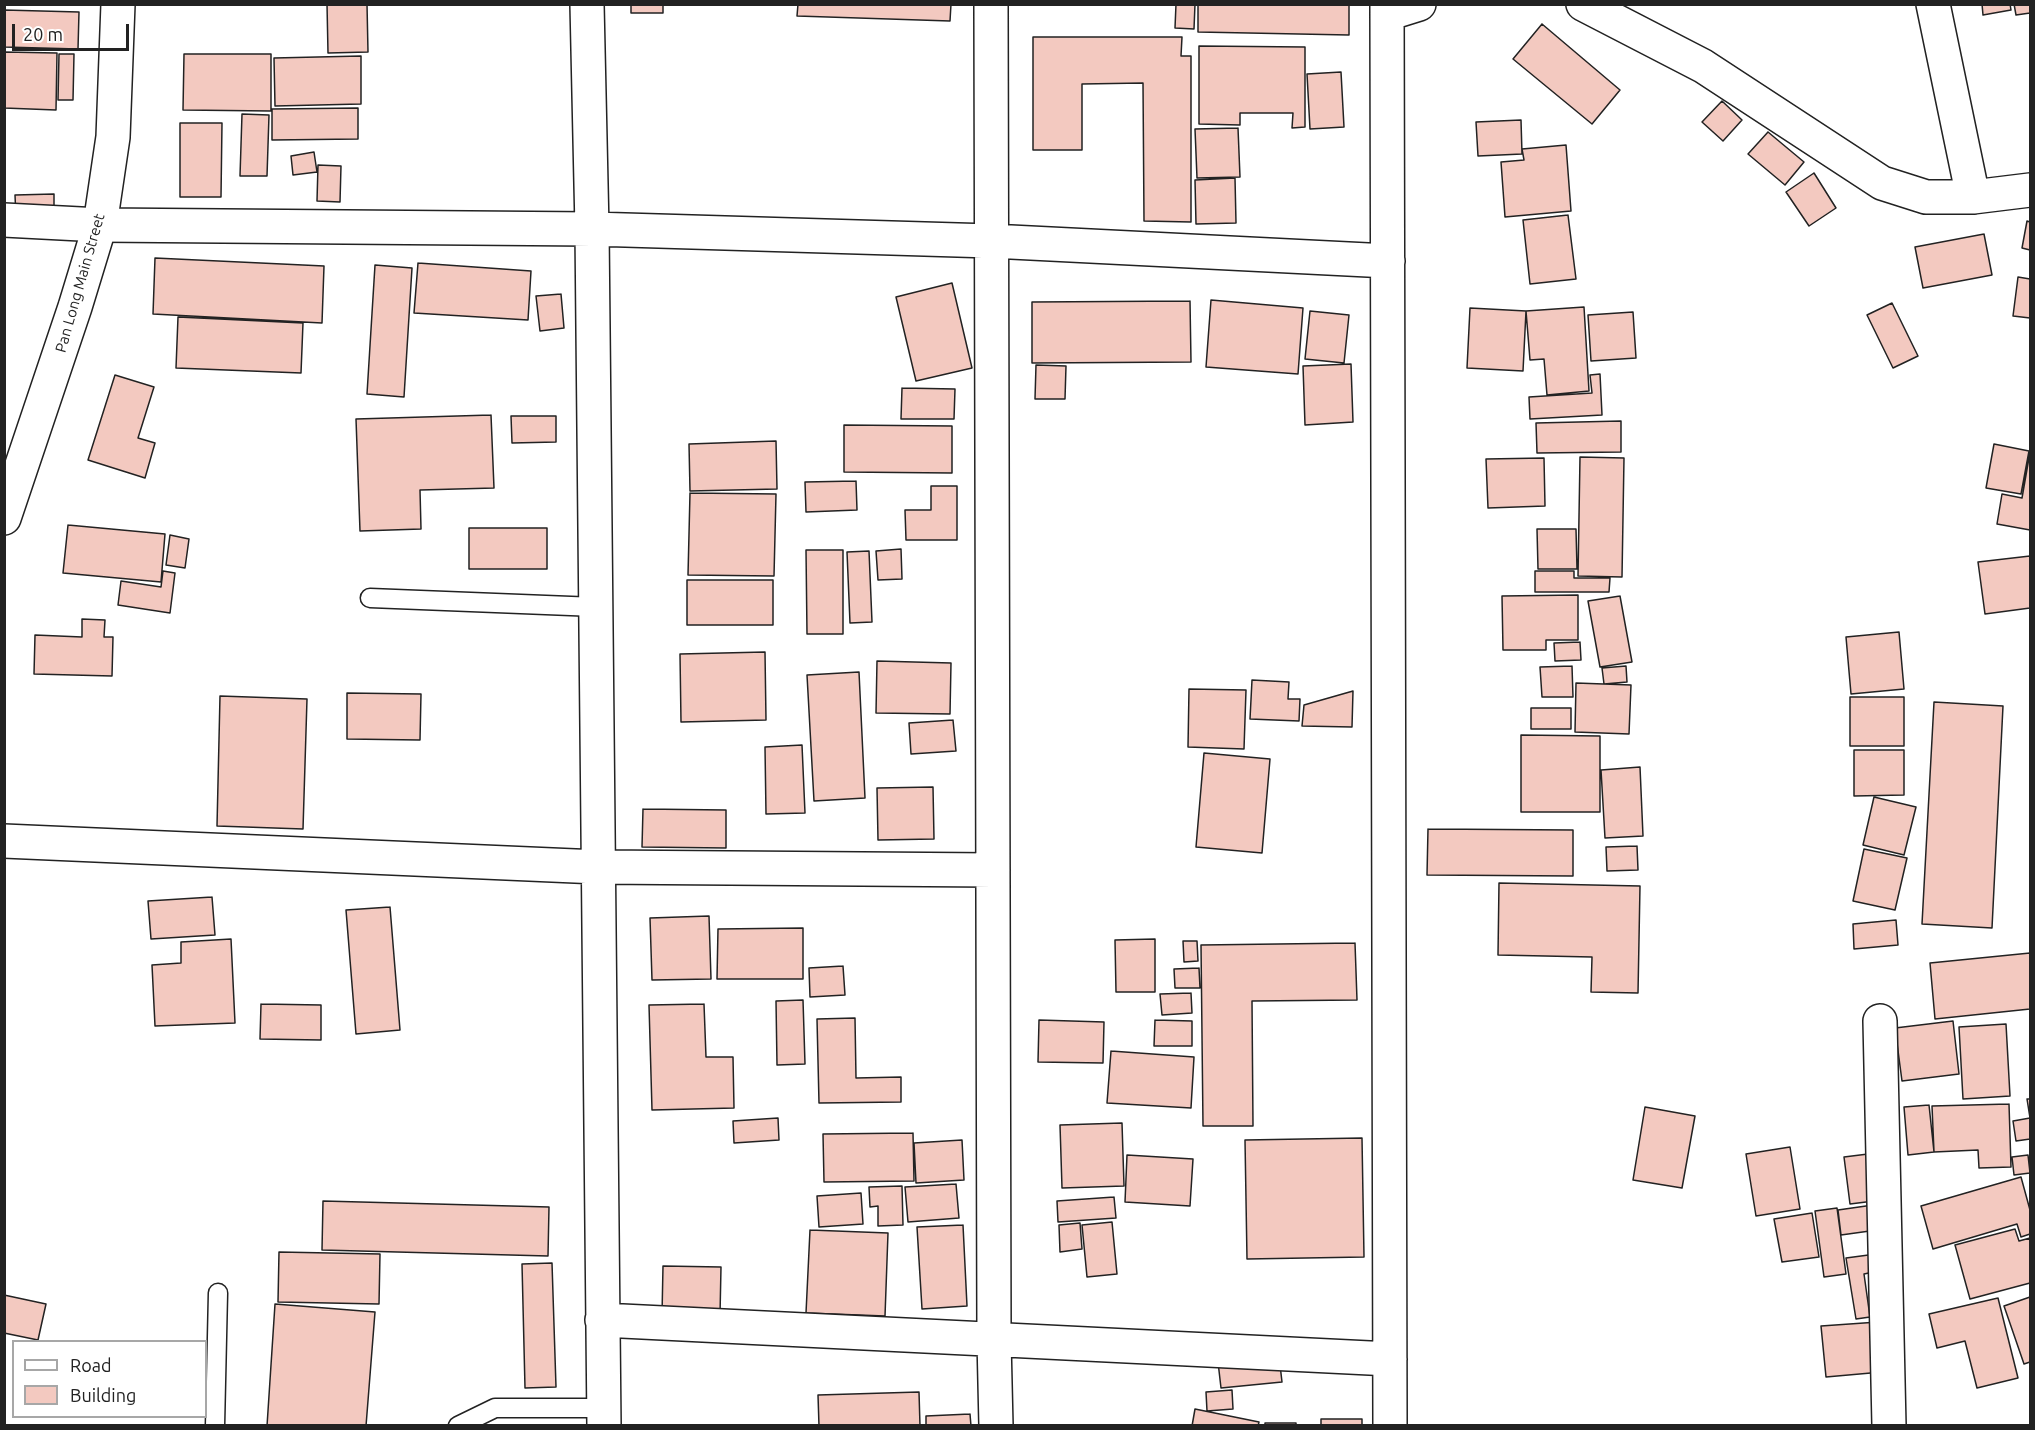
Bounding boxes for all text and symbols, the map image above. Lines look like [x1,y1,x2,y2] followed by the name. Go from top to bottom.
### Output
[15,12,132,50] scale bar
[23,24,63,44] text: 20 m
[52,211,108,355] street label: Pan Long Main Street
[12,1340,207,1418] legend
[70,1355,112,1375] text: Road
[70,1385,136,1405] text: Building

